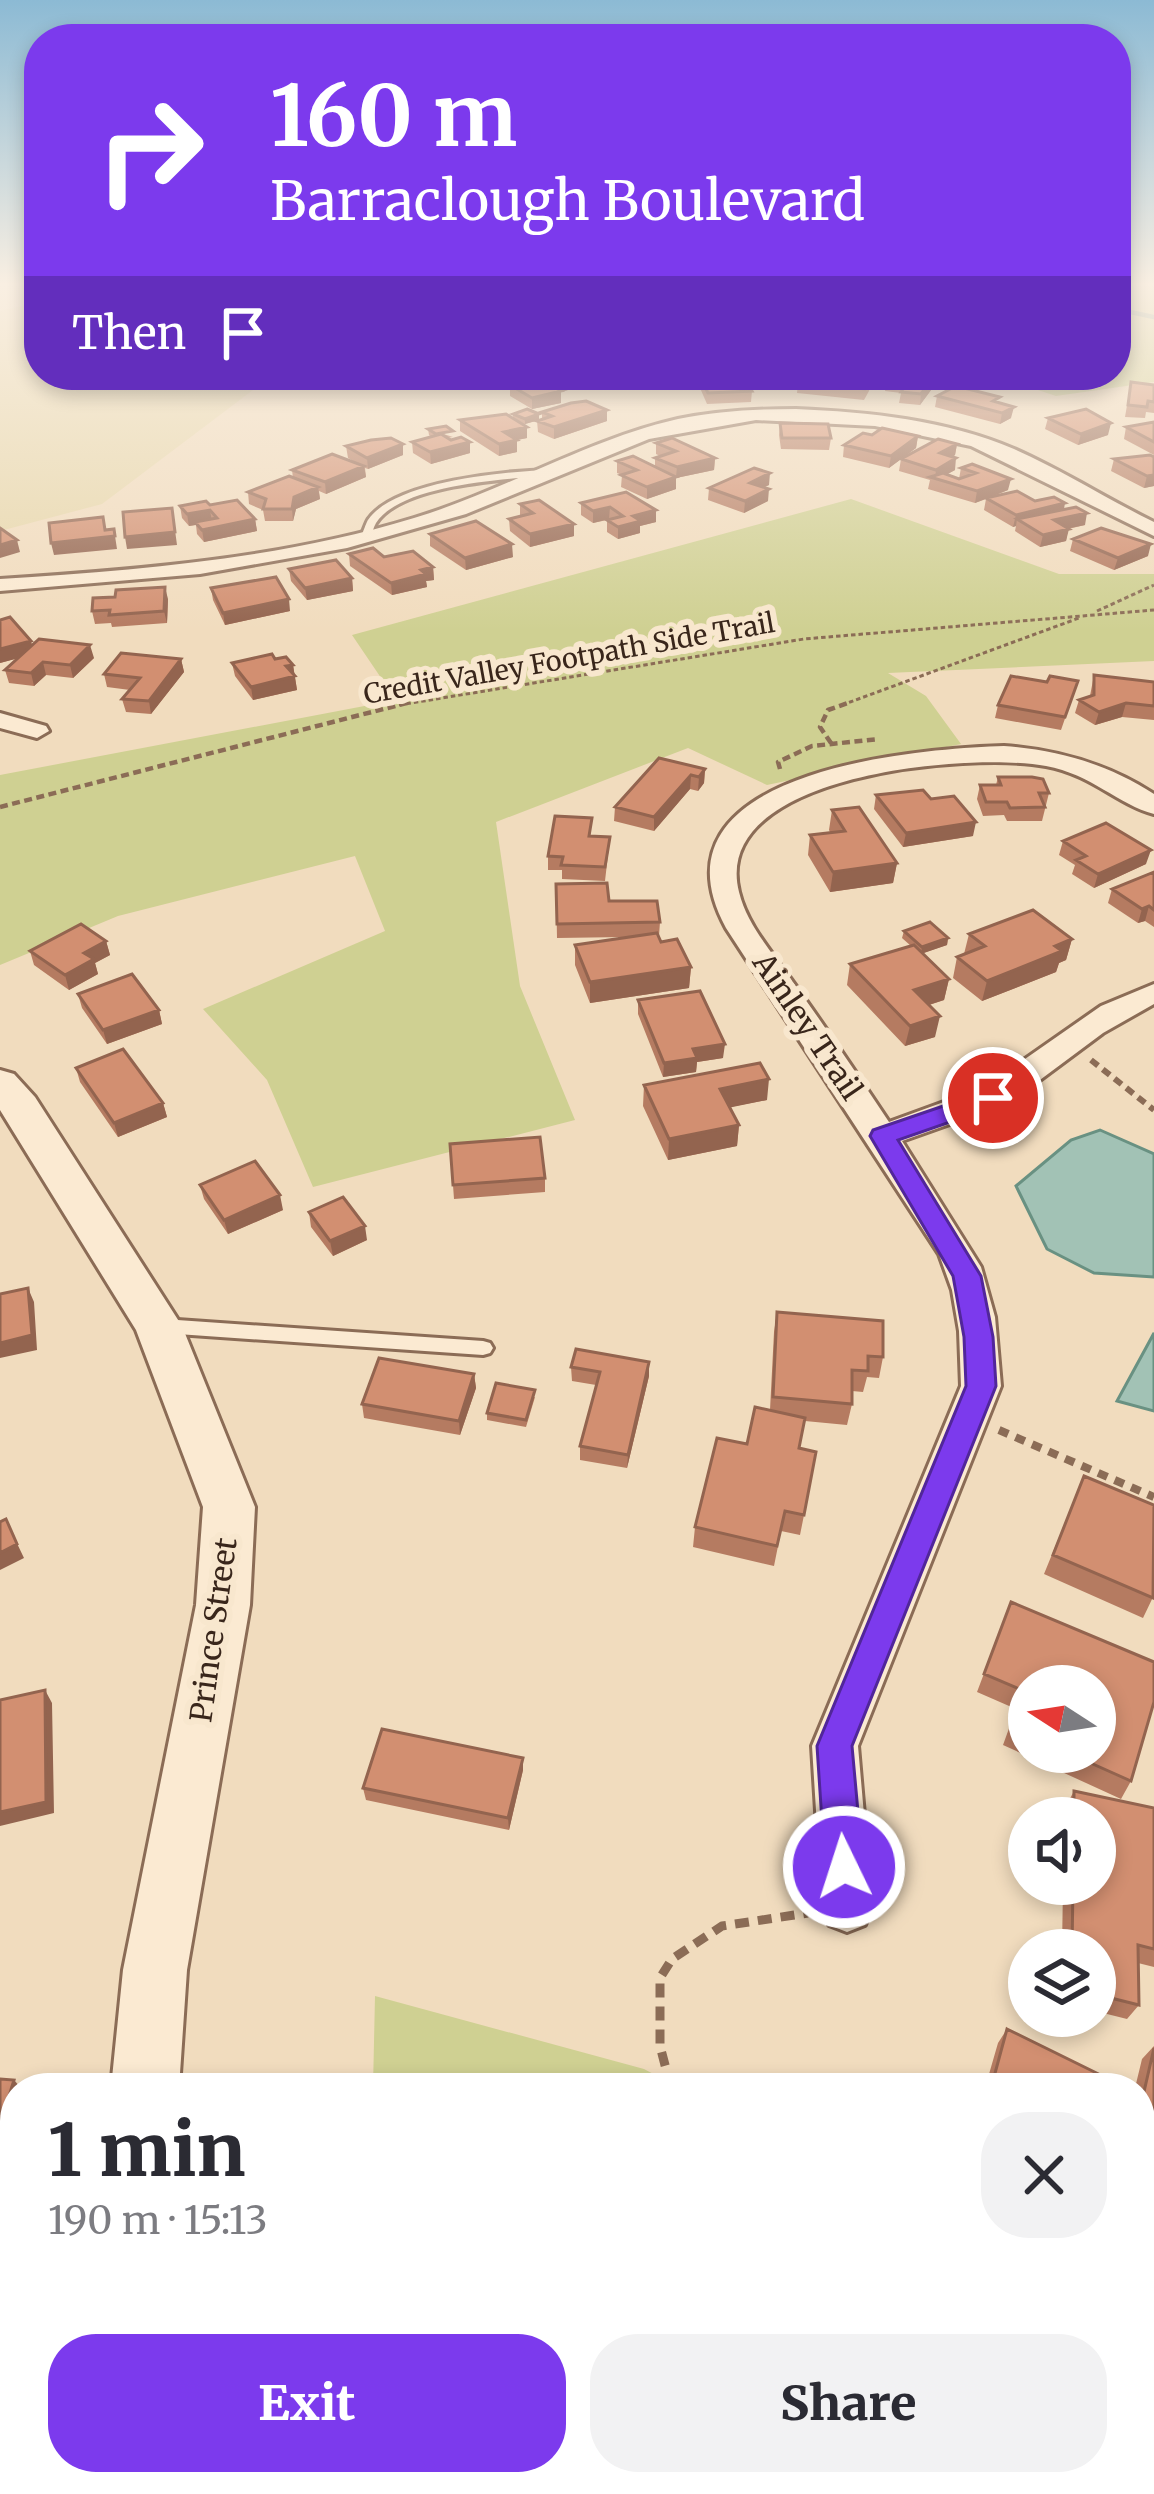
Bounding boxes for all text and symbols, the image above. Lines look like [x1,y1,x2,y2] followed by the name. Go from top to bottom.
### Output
[270,63,517,169] text: 160 m
[72,72,228,228] icon: right
[270,167,865,235] text: Barraclough Boulevard
[210,300,276,366] icon: arrive
[72,305,186,361] text: Then
[361,605,777,711] street label: Credit Valley Footpath Side Trail
[744,944,871,1107] street label: Ainley Trail
[942,1047,1044,1149] pin
[960,1065,1026,1131] icon: arrive
[181,1535,245,1725] street label: Prince Street
[1008,1665,1116,1773] north arrow
[1008,1665,1116,2037] map controls
[1008,1797,1116,1905] button: sound
[781,1804,907,1930] position arrow
[1008,1929,1116,2037] button: layers
[48,2105,245,2196] text: 1 min
[981,2112,1107,2238] button: close
[48,2196,268,2245] text: 190 m · 15:13
[48,2334,566,2472] button: Exit
[590,2334,1107,2472] button: Share

